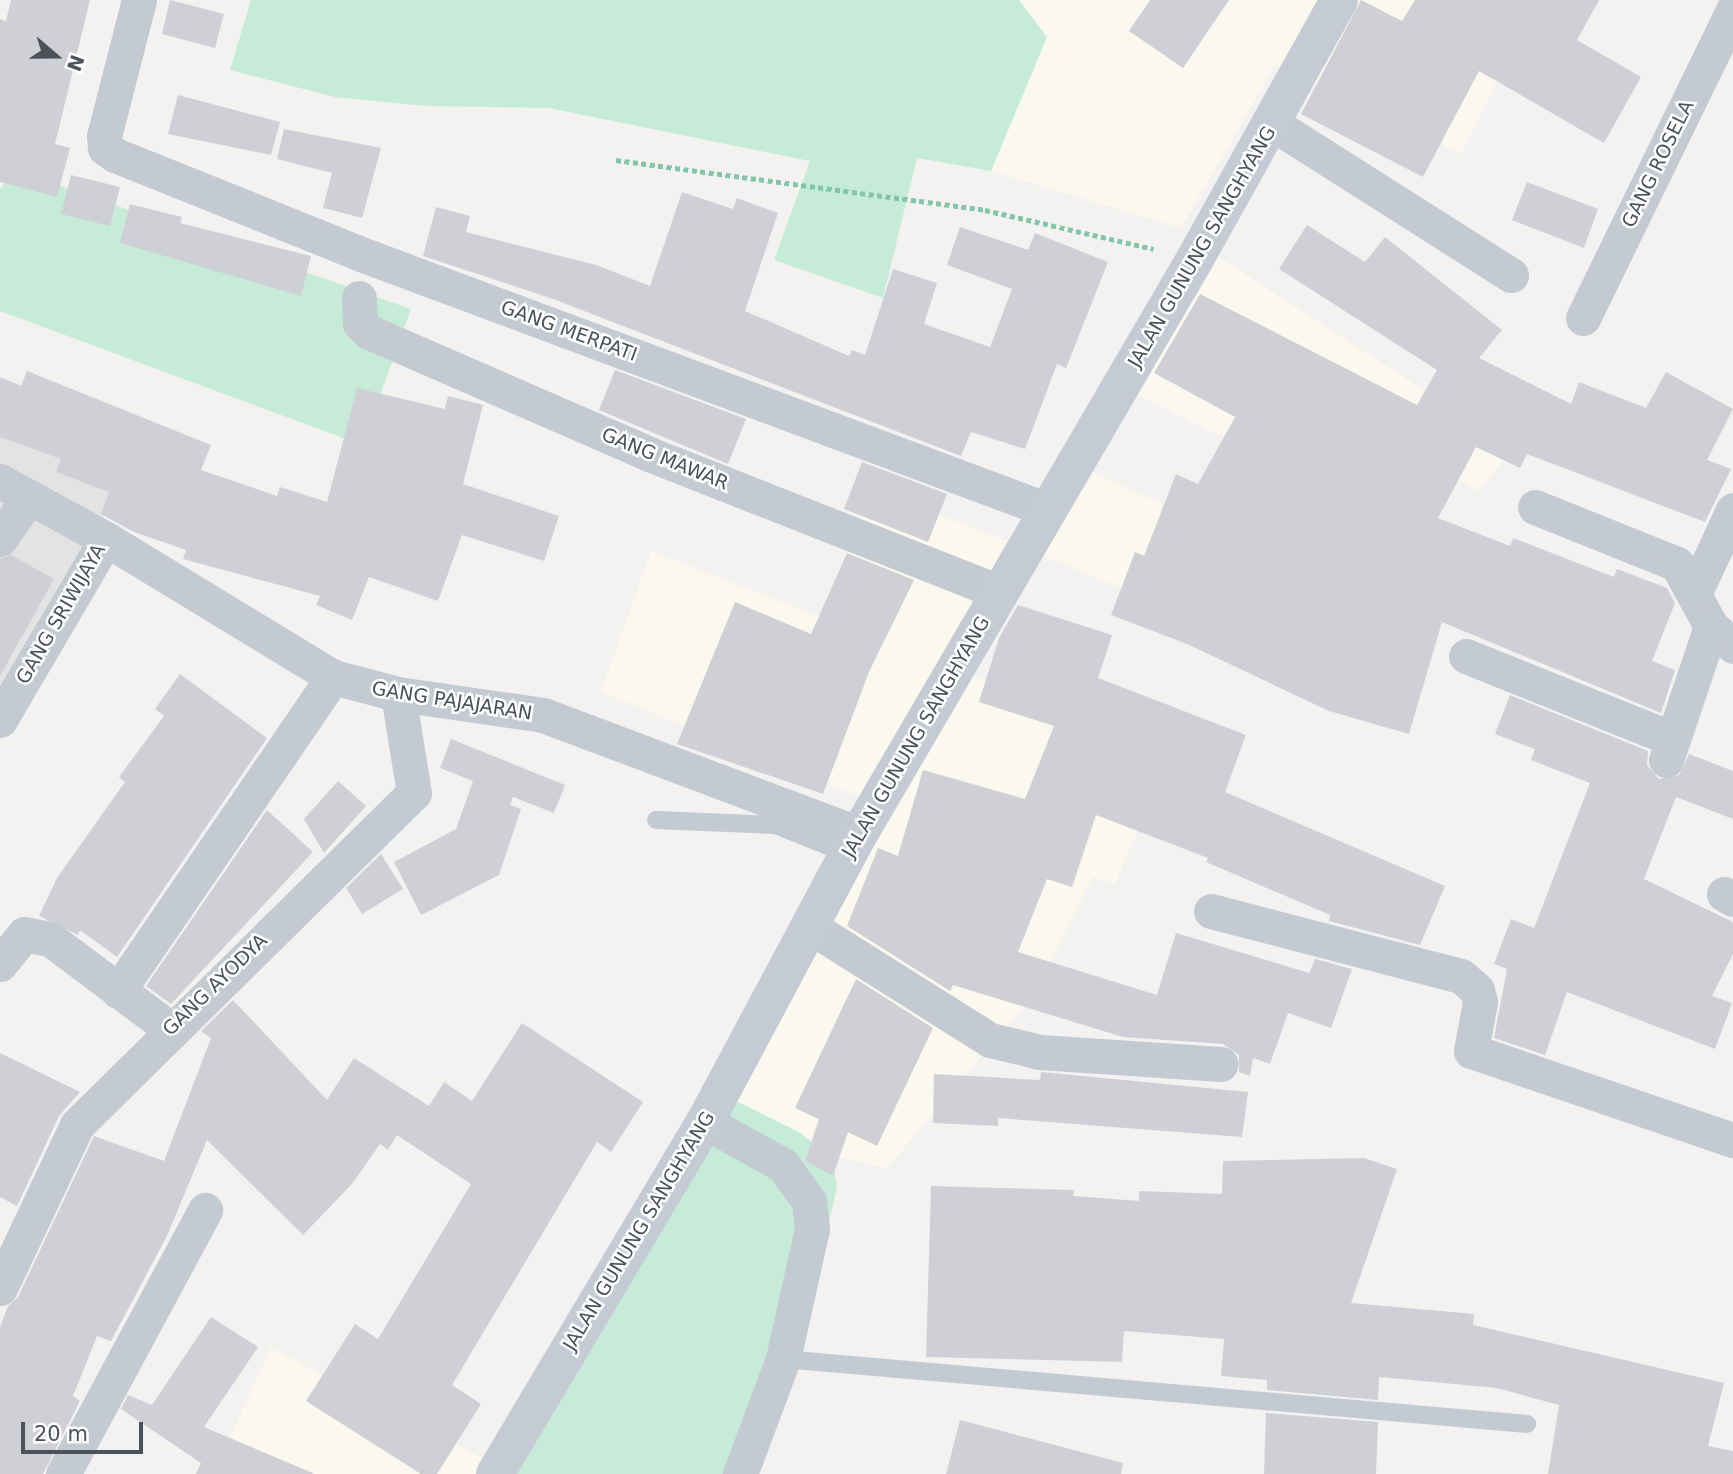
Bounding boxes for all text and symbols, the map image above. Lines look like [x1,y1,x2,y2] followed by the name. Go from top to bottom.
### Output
[21,21,91,91] north arrow
[63,52,89,74] text: N
[1617,97,1699,231] street label: GANG ROSELA
[1123,122,1281,372] street label: JALAN GUNUNG SANGHYANG
[498,296,640,366] street label: GANG MERPATI
[598,423,732,495] street label: GANG MAWAR
[12,540,110,688] street label: GANG SRIWIJAYA
[837,612,995,862] street label: JALAN GUNUNG SANGHYANG
[370,677,534,725] street label: GANG PAJAJARAN
[158,929,272,1041] street label: GANG AYODYA
[558,1107,720,1355] street label: JALAN GUNUNG SANGHYANG
[24,1408,147,1452] scale bar
[34,1422,88,1446] text: 20 m

